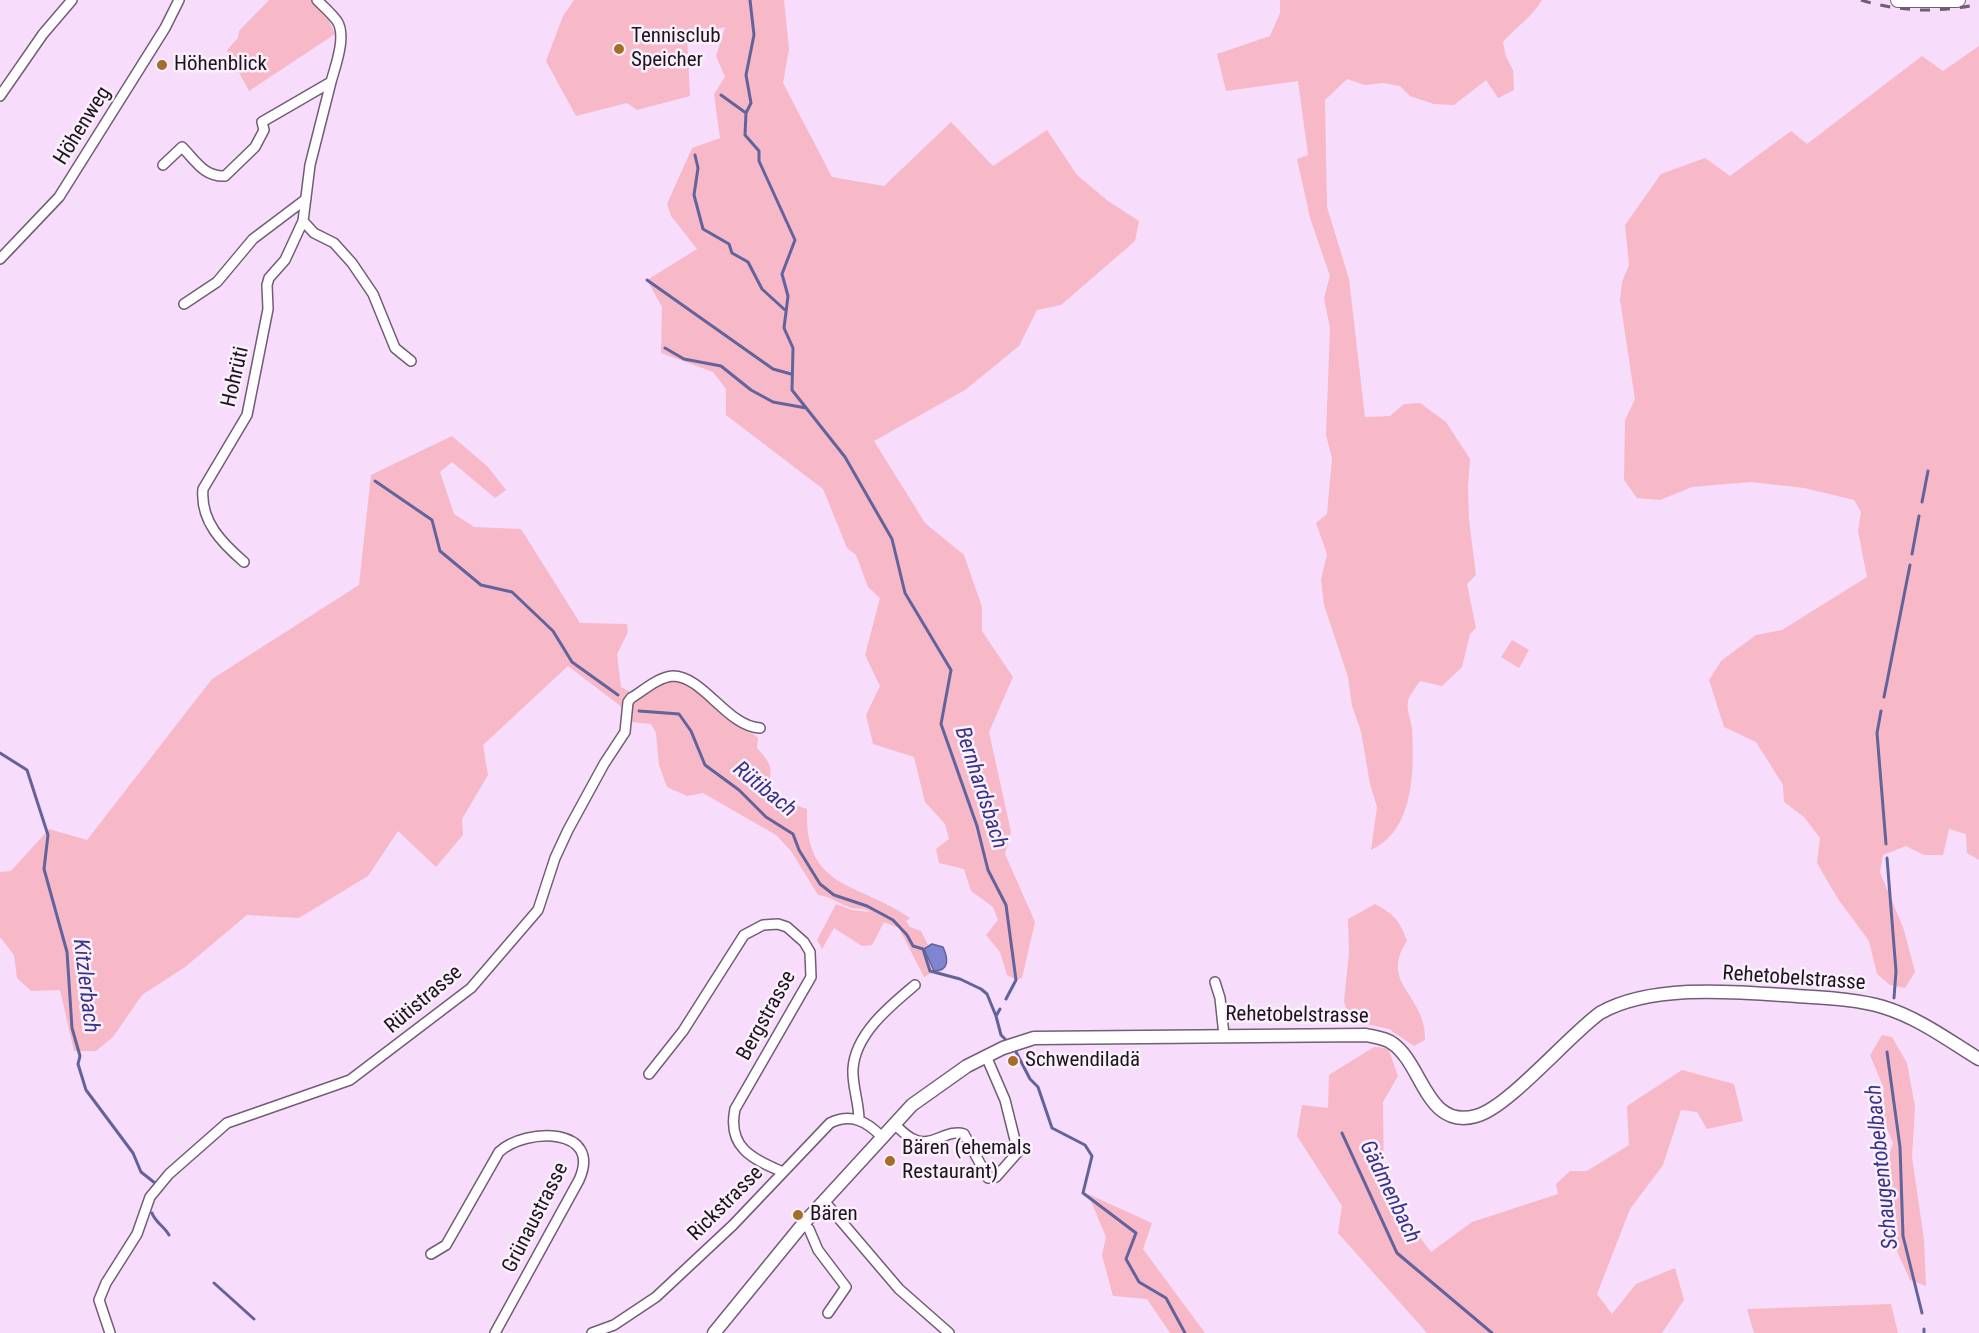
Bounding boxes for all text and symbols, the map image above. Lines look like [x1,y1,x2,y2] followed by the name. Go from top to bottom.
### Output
[631,24,721,74] place label: Tennisclub Speicher
[612,42,626,56] marker: Tennisclub Speicher
[174,52,267,78] place label: Höhenblick
[155,58,169,72] marker: Höhenblick
[49,82,117,170] street label: Höhenweg
[217,344,255,410] street label: Hohrüti
[948,724,1012,852] water label: Bernhardsbach
[727,757,801,823] water label: Rütibach
[66,937,104,1035] water label: Kitzlerbach
[380,960,468,1040] street label: Rütistrasse
[1722,961,1866,997] street label: Rehetobelstrasse
[732,967,802,1065] street label: Bergstrasse
[1225,1002,1369,1030] street label: Rehetobelstrasse
[1025,1048,1140,1074] place label: Schwendiladä
[1006,1054,1020,1068] marker: Schwendiladä
[1861,1083,1905,1251] water label: Schaugentobelbach
[902,1136,1031,1186] place label: Bären (ehemals Restaurant)
[1353,1136,1425,1248] water label: Gädmenbach
[883,1154,897,1168] marker: Bären (ehemals Restaurant)
[497,1159,575,1277] street label: Grünaustrasse
[683,1161,769,1247] street label: Rickstrasse
[810,1202,858,1228] place label: Bären
[791,1208,805,1222] marker: Bären

